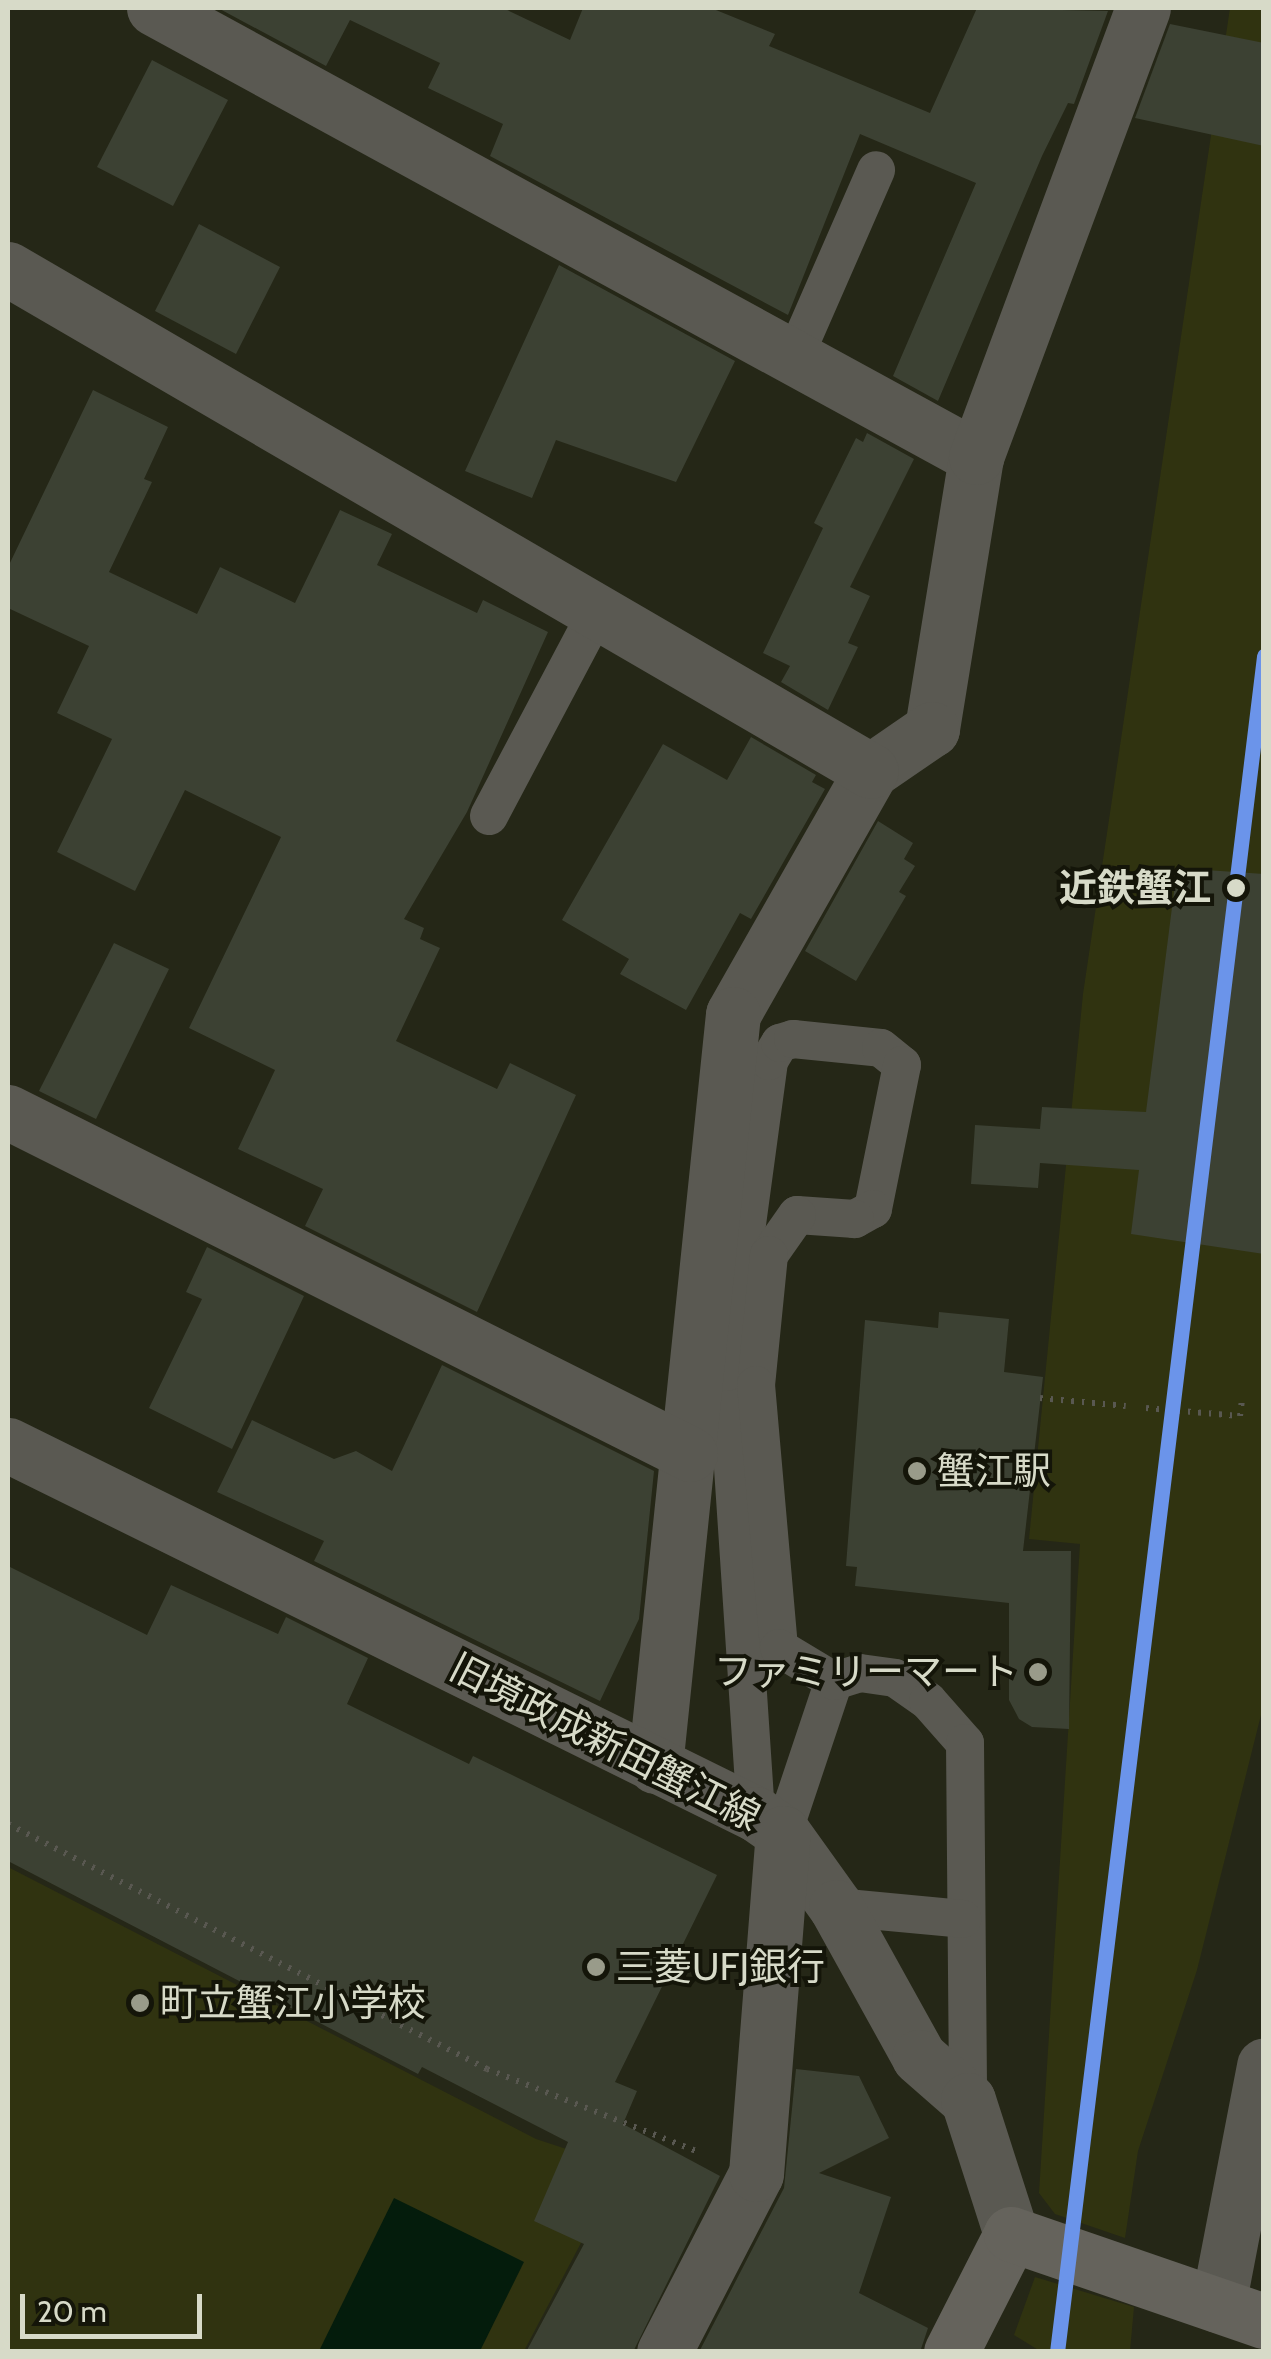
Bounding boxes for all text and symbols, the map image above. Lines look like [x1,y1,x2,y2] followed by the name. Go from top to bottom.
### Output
[1059,865,1211,911] place label: 近鉄蟹江
[1220,872,1252,904] marker: 近鉄蟹江
[937,1448,1051,1494] place label: 蟹江駅
[906,1460,928,1482] marker: 蟹江駅
[442,1644,768,1840] street label: 旧境政成新田蟹江線
[714,1649,1018,1695] place label: ファミリーマート
[1027,1661,1049,1683] marker: ファミリーマート
[616,1944,825,1990] place label: 三菱UFJ銀行
[585,1956,607,1978] marker: 三菱UFJ銀行
[160,1980,426,2026] place label: 町立蟹江小学校
[129,1992,151,2014] marker: 町立蟹江小学校
[25,2274,208,2336] scale bar
[37,2293,107,2330] text: 20 m

